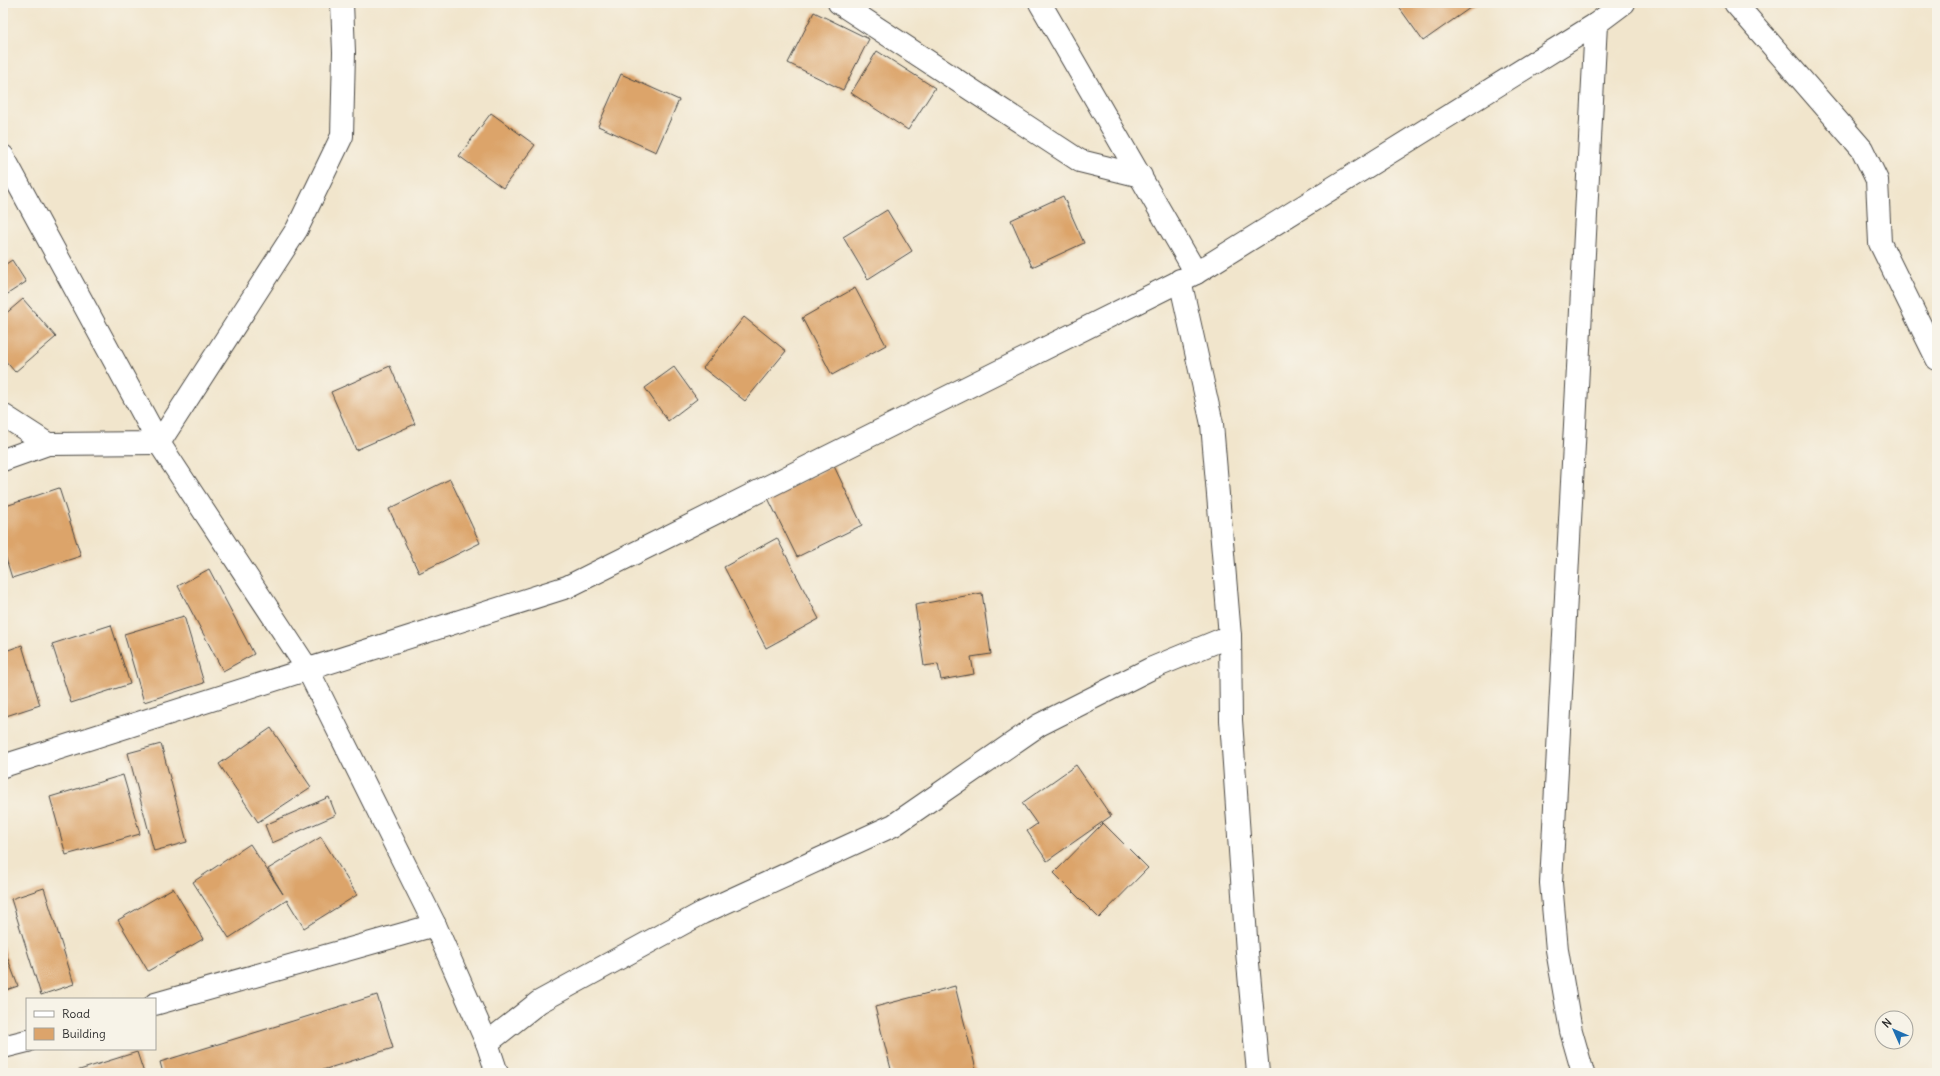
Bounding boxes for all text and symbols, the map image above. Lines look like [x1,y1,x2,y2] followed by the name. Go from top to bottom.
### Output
[26,998,156,1050] legend
[62,1006,90,1021] text: Road
[1874,1010,1914,1050] north arrow
[1879,1015,1895,1031] text: N
[62,1026,106,1041] text: Building

